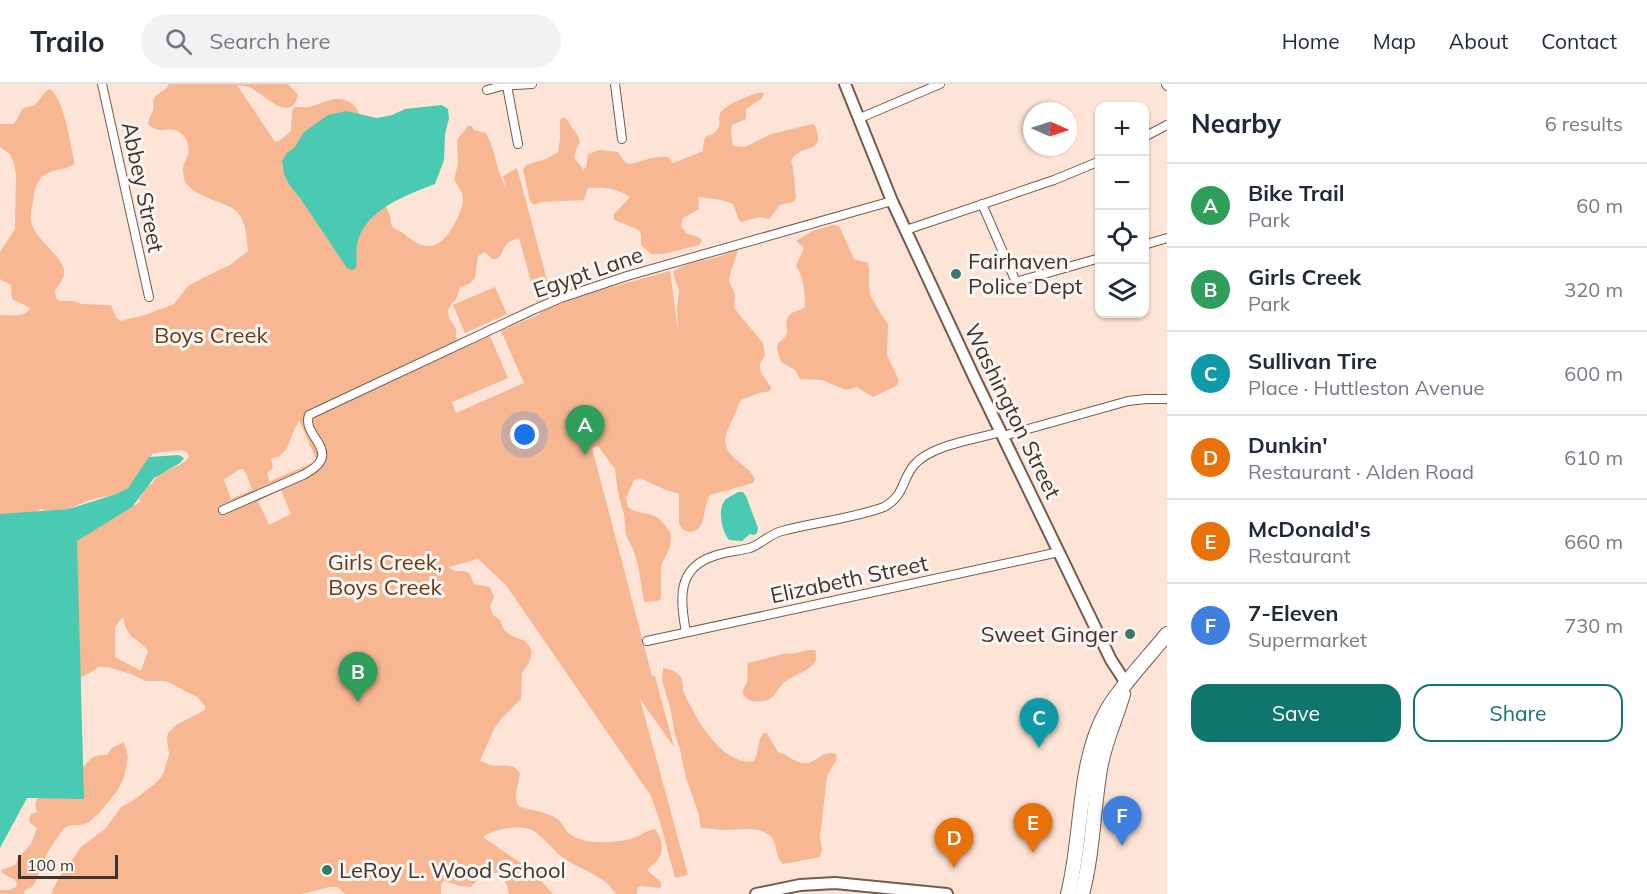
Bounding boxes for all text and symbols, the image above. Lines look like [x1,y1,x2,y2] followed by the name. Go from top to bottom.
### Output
[141,14,561,68] search box
[30,24,105,59] text: Trailo
[162,25,195,58] icon: search
[210,27,331,55] text: Search here
[1282,28,1340,54] text: Home
[1373,28,1416,54] text: Map
[1449,28,1508,54] text: About
[1541,28,1617,54] text: Contact
[1023,102,1077,156] north arrow
[1095,102,1149,318] map controls
[1095,102,1149,156] button: +
[1191,107,1281,140] text: Nearby
[1545,111,1623,136] text: 6 results
[116,119,171,255] street label: Abbey Street
[1095,156,1149,210] button: −
[1248,179,1345,207] text: Bike Trail
[1203,193,1218,218] text: A
[1576,193,1623,218] text: 60 m
[1248,207,1290,232] text: Park
[1095,210,1149,264] button: locate
[529,240,647,304] street label: Egypt Lane
[968,247,1083,300] place label: Fairhaven Police Dept
[1248,263,1361,291] text: Girls Creek
[1095,264,1149,318] button: layers
[949,267,963,281] marker: Fairhaven Police Dept
[1204,277,1217,302] text: B
[1564,277,1623,302] text: 320 m
[1248,291,1290,316] text: Park
[959,319,1068,503] street label: Washington Street
[154,321,268,349] park label: Boys Creek
[1248,347,1377,375] text: Sullivan Tire
[1204,361,1217,386] text: C
[1564,361,1623,386] text: 600 m
[1248,375,1484,400] text: Place · Huttleston Avenue
[566,406,604,455] pin: A
[510,420,539,449] your location
[1248,431,1328,459] text: Dunkin'
[1203,445,1218,470] text: D
[1564,445,1623,470] text: 610 m
[1248,459,1474,484] text: Restaurant · Alden Road
[1248,515,1371,543] text: McDonald's
[1205,529,1216,554] text: E
[1564,529,1623,554] text: 660 m
[1248,543,1351,568] text: Restaurant
[328,548,442,601] park label: Girls Creek, Boys Creek
[768,549,931,609] street label: Elizabeth Street
[1248,599,1339,627] text: 7-Eleven
[1205,613,1216,638] text: F
[1564,613,1623,638] text: 730 m
[981,620,1118,648] place label: Sweet Ginger
[1123,627,1137,641] marker: Sweet Ginger
[1248,627,1367,652] text: Supermarket
[338,652,378,702] pin: B
[1191,684,1401,742] button: Save
[1413,684,1623,742] button: Share
[1020,698,1058,748] pin: C
[1102,796,1142,846] pin: F
[1014,804,1052,853] pin: E
[934,818,974,868] pin: D
[18,852,118,880] scale bar
[27,855,74,875] text: 100 m
[339,856,566,884] place label: LeRoy L. Wood School
[320,863,334,877] marker: LeRoy L. Wood School

